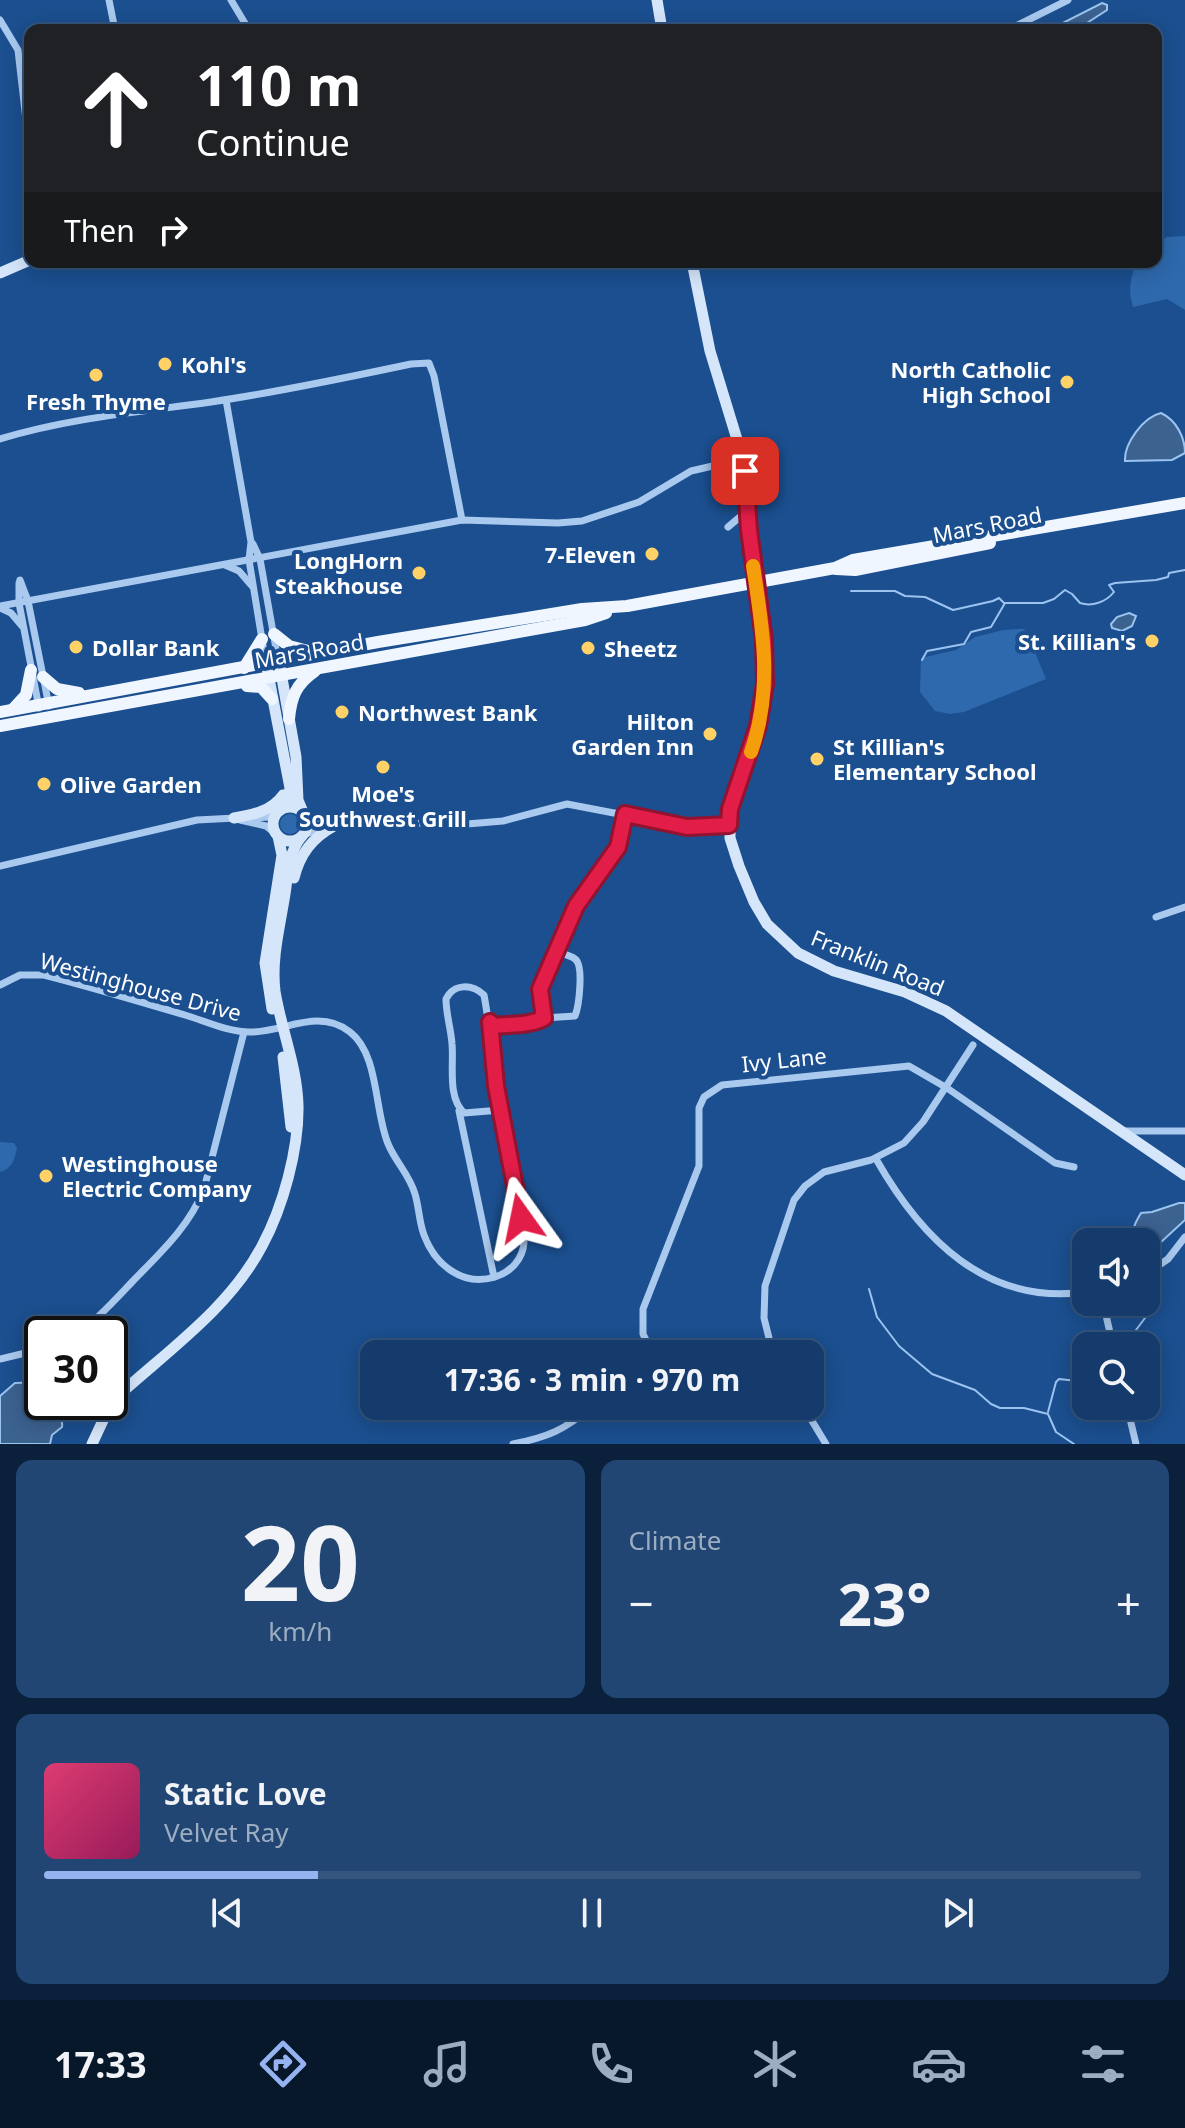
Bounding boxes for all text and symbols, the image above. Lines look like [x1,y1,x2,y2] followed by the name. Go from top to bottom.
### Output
[196,46,361,122] text: 110 m
[64,56,168,160] icon: ahead
[196,118,350,167] text: Continue
[151,208,195,252] icon: right
[64,210,135,251] text: Then
[181,349,246,379] place label: Kohl's
[891,354,1051,409] place label: North Catholic High School
[156,355,174,373] marker: Kohl's
[87,366,105,384] marker: Fresh Thyme
[1058,373,1076,391] marker: North Catholic High School
[26,386,166,416] place label: Fresh Thyme
[711,437,779,505] pin
[723,449,767,493] icon: arrive
[930,499,1044,549] street label: Mars Road
[545,539,636,569] place label: 7-Eleven
[275,545,403,600] place label: LongHorn Steakhouse
[643,545,661,563] marker: 7-Eleven
[410,564,428,582] marker: LongHorn Steakhouse
[252,626,366,674] street label: Mars Road
[1018,626,1136,656] place label: St. Killian's
[92,632,220,662] place label: Dollar Bank
[1143,632,1161,650] marker: St. Killian's
[604,633,677,663] place label: Sheetz
[67,638,85,656] marker: Dollar Bank
[579,639,597,657] marker: Sheetz
[358,697,538,727] place label: Northwest Bank
[333,703,351,721] marker: Northwest Bank
[571,706,694,761] place label: Hilton Garden Inn
[701,725,719,743] marker: Hilton Garden Inn
[833,731,1037,786] place label: St Killian's Elementary School
[808,750,826,768] marker: St Killian's Elementary School
[374,758,392,776] marker: Moe's Southwest Grill
[60,769,202,799] place label: Olive Garden
[35,775,53,793] marker: Olive Garden
[299,778,467,833] place label: Moe's Southwest Grill
[807,922,949,1002] street label: Franklin Road
[37,945,245,1027] street label: Westinghouse Drive
[740,1040,828,1078] street label: Ivy Lane
[62,1148,252,1203] place label: Westinghouse Electric Company
[37,1167,55,1185] marker: Westinghouse Electric Company
[479,1176,563,1260] position arrow
[1072,1228,1160,1420] map controls
[1072,1228,1160,1316] button: sound
[24,1316,128,1420] speed limit sign: 30
[1072,1332,1160,1420] button: search
[444,1359,740,1400] text: 17:36 · 3 min · 970 m
[241,1490,360,1631] text: 20
[629,1522,721,1558] text: Climate
[838,1562,932,1644] text: 23°
[629,1573,654,1633] text: −
[1116,1573,1141,1633] text: +
[268,1613,332,1649] text: km/h
[164,1773,327,1814] text: Static Love
[164,1814,289,1850] text: Velvet Ray
[205,1891,249,1935] icon: previous
[570,1891,614,1935] icon: pause
[936,1891,980,1935] icon: next
[255,2036,311,2092] icon: directions
[419,2036,475,2092] icon: music
[583,2036,639,2092] icon: phone
[747,2036,803,2092] icon: climate
[911,2036,967,2092] icon: car
[1075,2036,1131,2092] icon: filters
[54,2040,147,2089] text: 17:33

